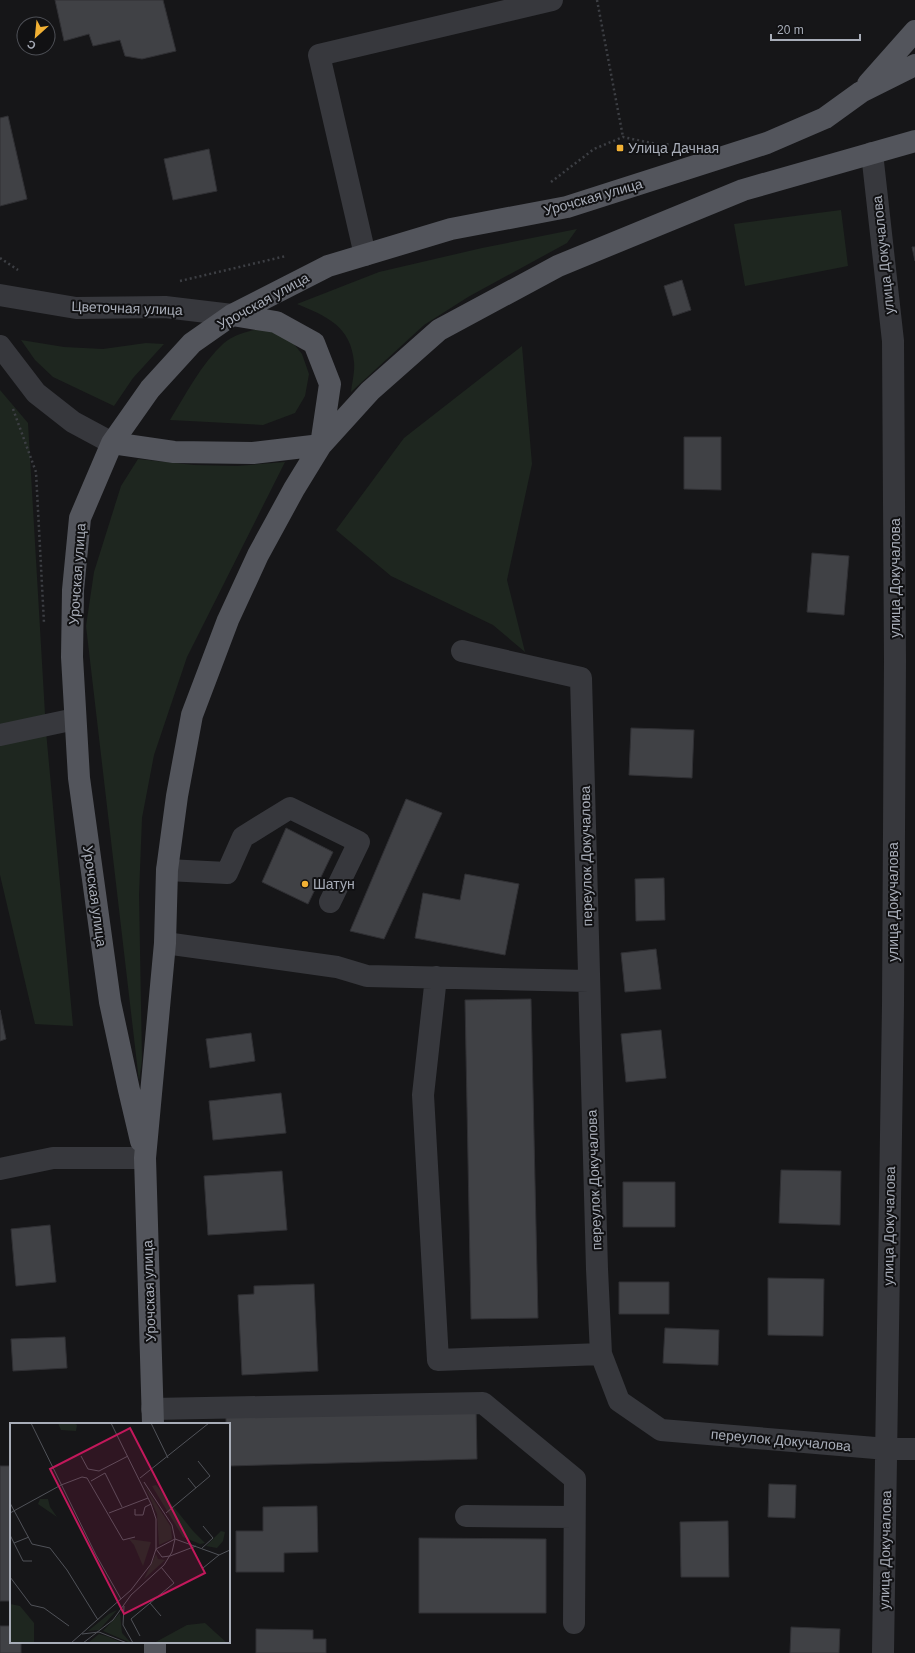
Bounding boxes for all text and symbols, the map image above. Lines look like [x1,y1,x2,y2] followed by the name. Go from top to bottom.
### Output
[16,16,56,56] north arrow
[771,16,860,42] scale bar
[777,23,804,37] text: 20 m
[25,38,38,52] text: С
[628,140,719,156] place label: Улица Дачная
[615,143,625,153] marker: Улица Дачная
[542,175,644,219] street label: Урочская улица
[869,195,897,315] street label: улица Докучалова
[215,269,312,333] street label: Урочская улица
[71,298,183,318] street label: Цветочная улица
[887,518,903,638] street label: улица Докучалова
[65,522,89,625] street label: Урочская улица
[577,785,595,926] street label: переулок Докучалова
[885,842,901,962] street label: улица Докучалова
[80,844,110,948] street label: Урочская улица
[313,876,355,892] place label: Шатун
[300,879,310,889] marker: Шатун
[584,1109,604,1251] street label: переулок Докучалова
[880,1166,898,1286] street label: улица Докучалова
[139,1240,159,1342] street label: Урочская улица
[10,1423,230,1643] inset map
[710,1426,852,1454] street label: переулок Докучалова
[876,1490,894,1610] street label: улица Докучалова

